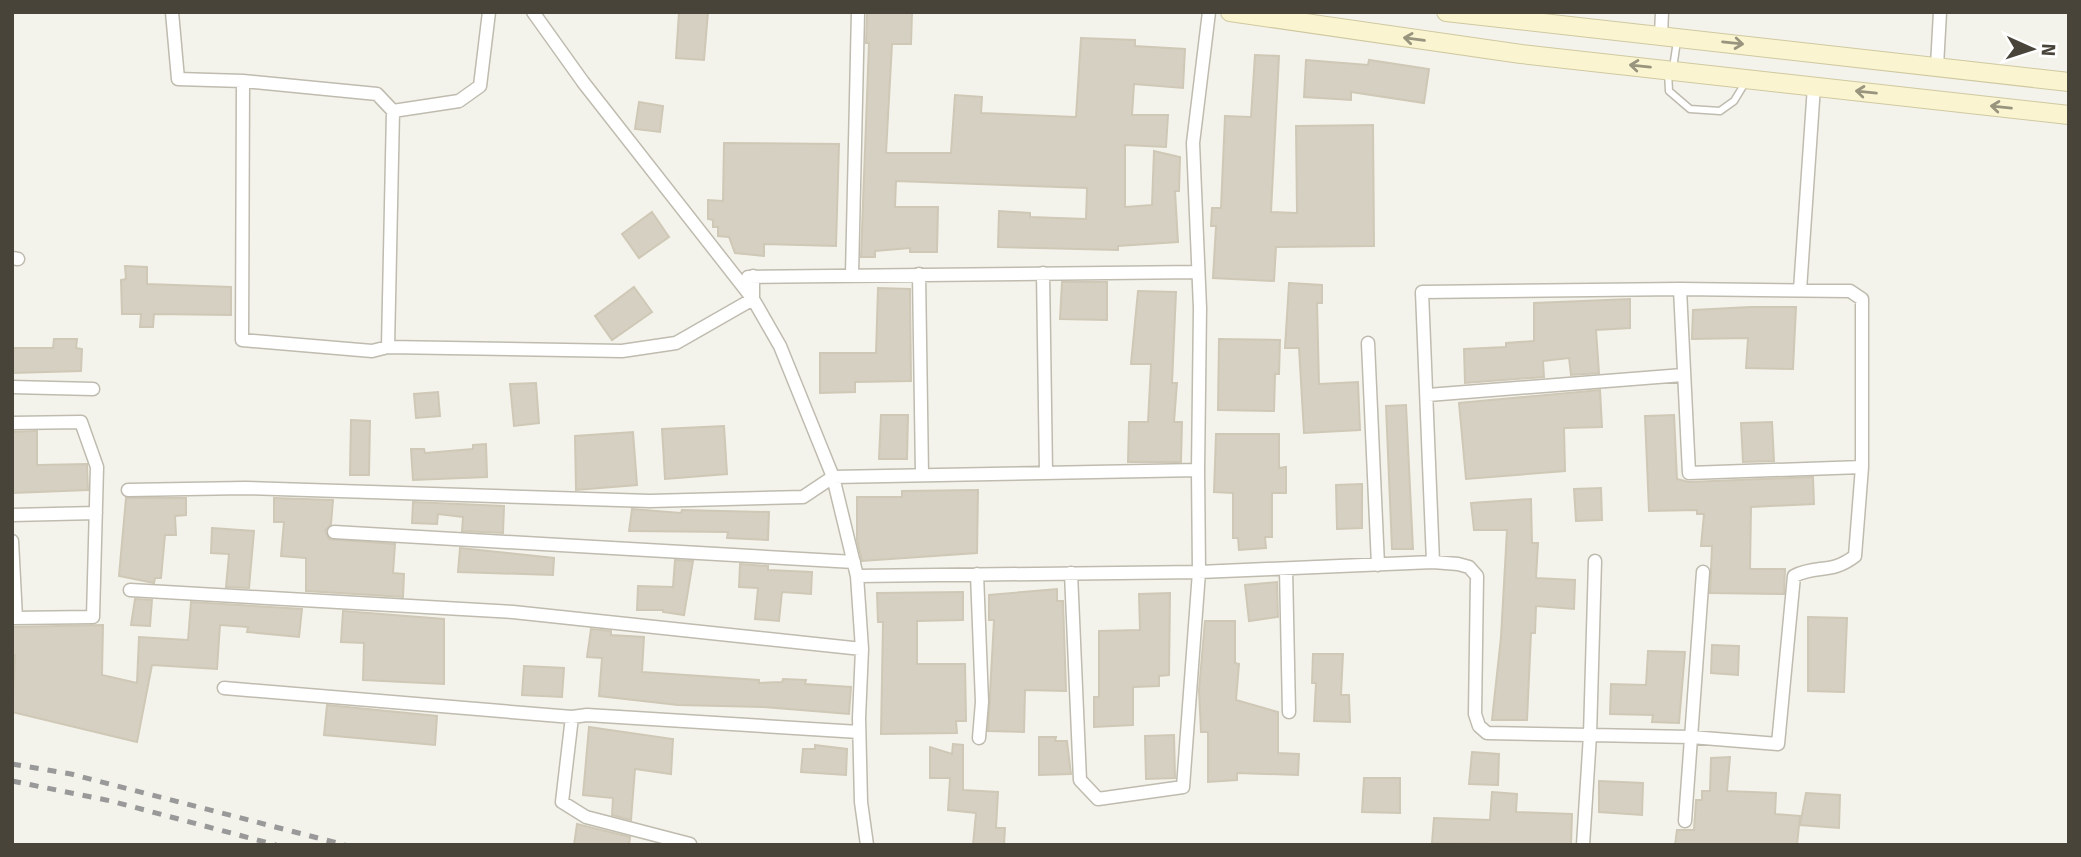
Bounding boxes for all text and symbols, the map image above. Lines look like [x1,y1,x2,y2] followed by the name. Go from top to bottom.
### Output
[1997,14,2067,84] north arrow
[1403,32,1426,45] one-way arrow
[1721,36,1744,49] one-way arrow
[2037,43,2060,57] text: N
[1629,60,1651,73] one-way arrow
[1855,85,1877,98] one-way arrow
[1990,100,2013,113] one-way arrow

